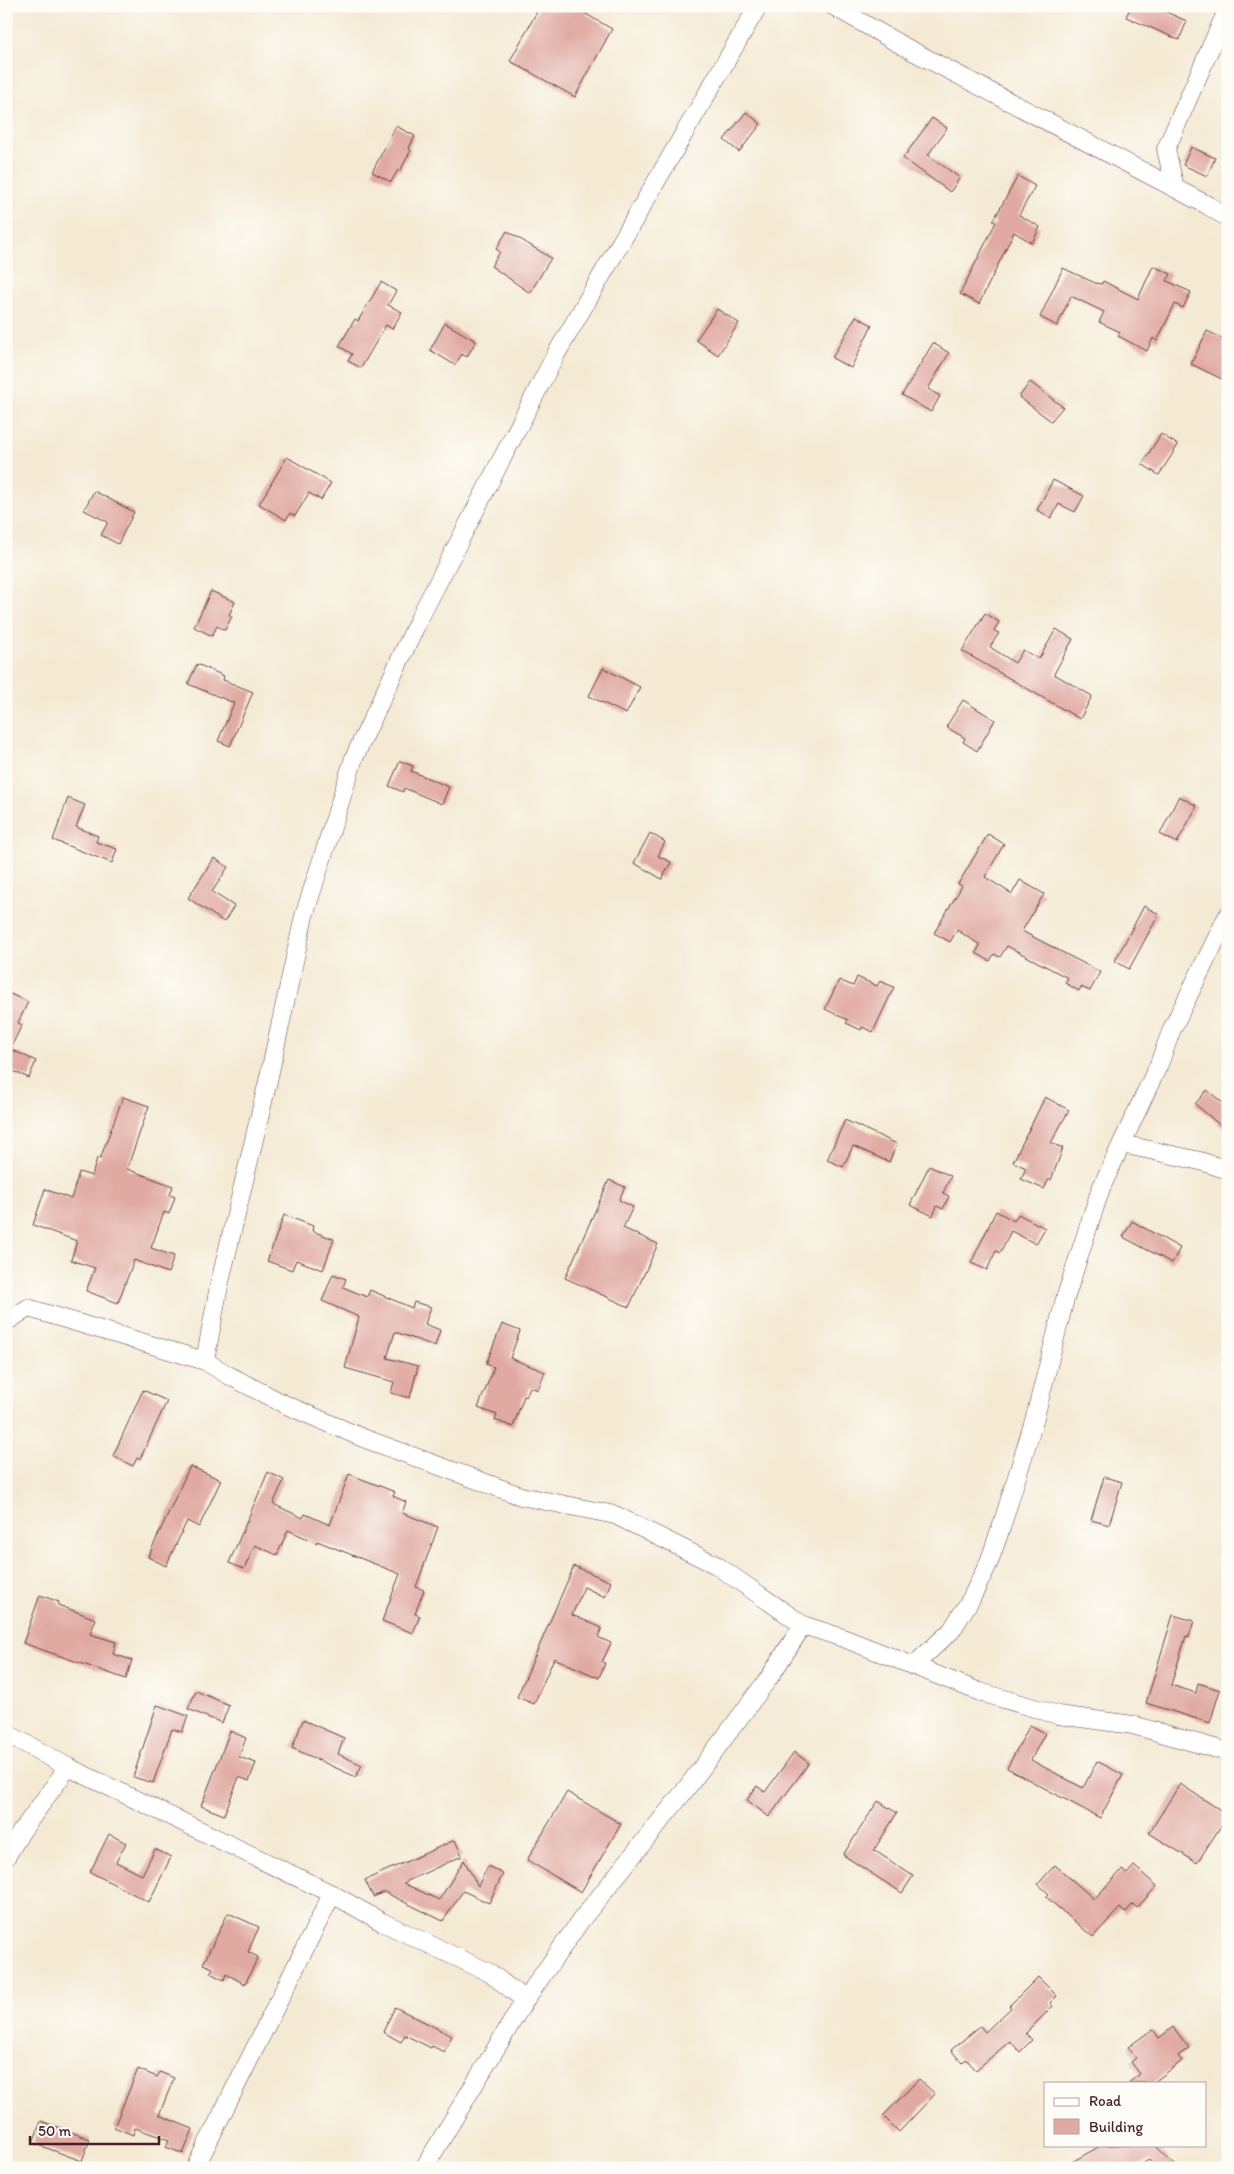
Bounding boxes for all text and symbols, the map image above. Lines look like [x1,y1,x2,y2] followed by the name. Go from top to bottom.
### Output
[1044,2082,1206,2146] legend
[1089,2092,1122,2110] text: Road
[30,2114,159,2146] scale bar
[1089,2118,1143,2136] text: Building
[38,2122,71,2140] text: 50 m

